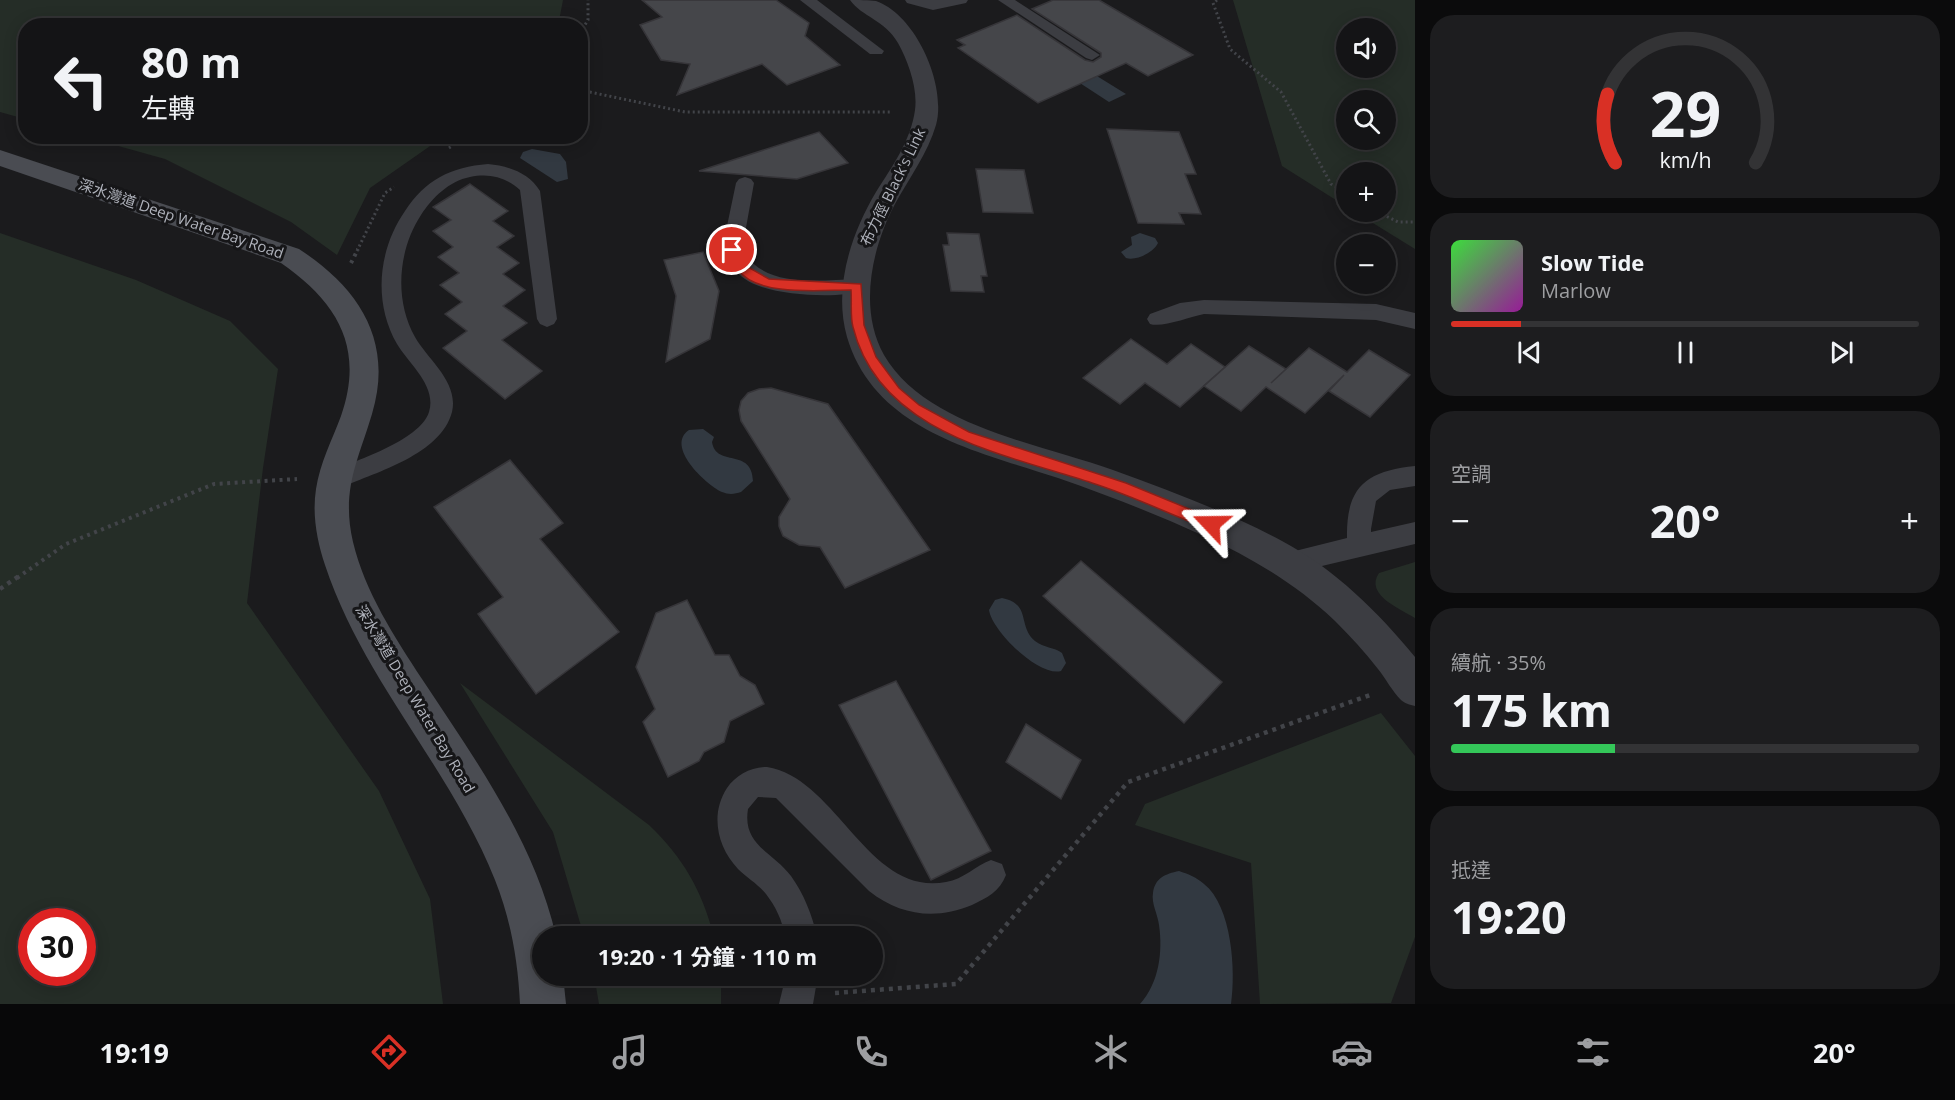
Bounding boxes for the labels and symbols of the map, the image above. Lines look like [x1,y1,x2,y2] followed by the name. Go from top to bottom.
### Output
[855,124,929,249] street label: 布力徑 Black's Link
[76,173,287,263] street label: 深水灣道 Deep Water Bay Road
[706,224,757,275] pin
[1179,492,1243,556] position arrow
[352,601,480,796] street label: 深水灣道 Deep Water Bay Road
[18,908,96,986] speed limit sign: 30

